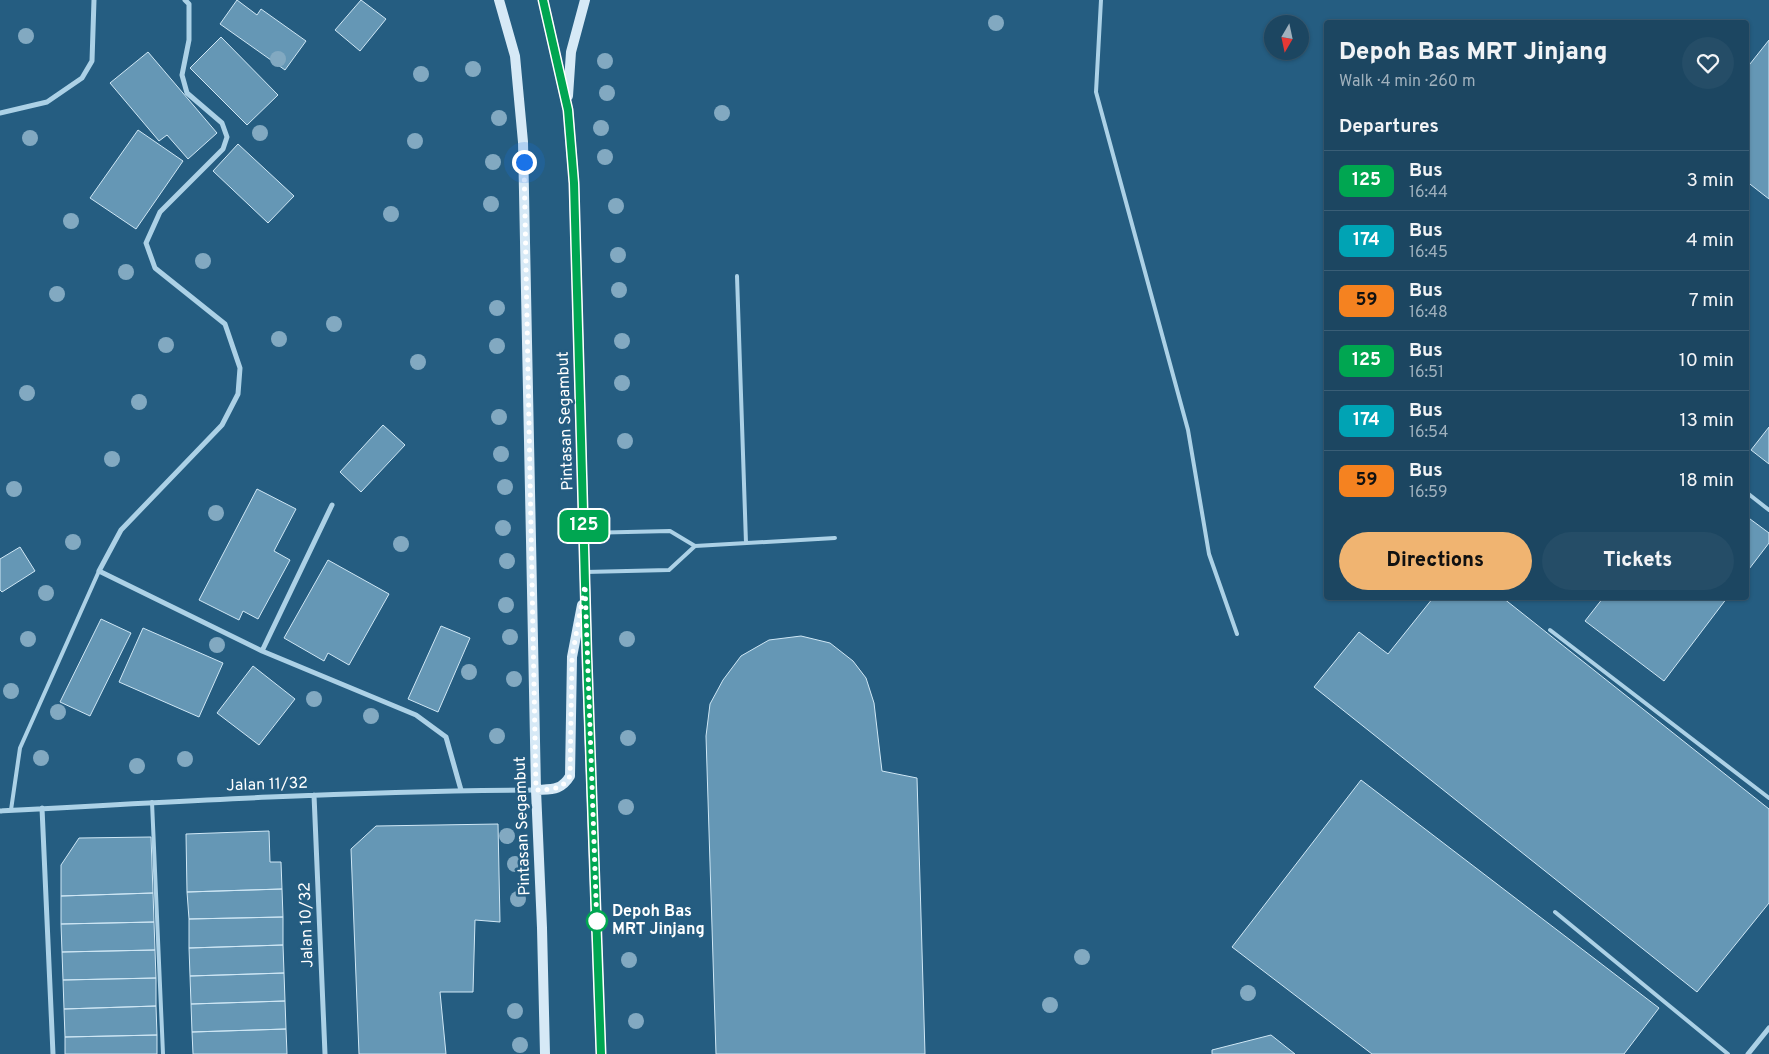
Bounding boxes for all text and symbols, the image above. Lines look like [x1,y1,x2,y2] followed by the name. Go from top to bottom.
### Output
[1264,15,1309,60] north arrow
[1264,15,1309,60] map controls
[1682,37,1734,89] button: heart
[1339,38,1607,68] text: Depoh Bas MRT Jinjang
[1339,72,1475,92] text: Walk · 4 min · 260 m
[1339,115,1439,139] text: Departures
[512,150,537,175] your location
[1409,159,1443,183] text: Bus
[1352,169,1381,192] text: 125
[1686,169,1734,193] text: 3 min
[1409,183,1448,203] text: 16:44
[1409,219,1443,243] text: Bus
[1353,229,1380,252] text: 174
[1686,229,1734,253] text: 4 min
[1409,243,1448,263] text: 16:45
[1409,279,1443,303] text: Bus
[1355,289,1378,312] text: 59
[1689,289,1734,313] text: 7 min
[1409,303,1448,323] text: 16:48
[1409,339,1443,363] text: Bus
[1352,349,1381,372] text: 125
[1679,349,1734,373] text: 10 min
[554,351,578,491] street label: Pintasan Segambut
[1409,363,1444,383] text: 16:51
[1409,399,1443,423] text: Bus
[1353,409,1380,432] text: 174
[1679,409,1734,433] text: 13 min
[1409,423,1448,443] text: 16:54
[1409,459,1443,483] text: Bus
[1355,469,1378,492] text: 59
[1679,469,1734,493] text: 18 min
[1409,483,1447,503] text: 16:59
[555,510,613,542] line badge: 125
[569,514,599,537] text: 125
[1339,532,1532,590] button: Directions
[1542,532,1734,590] button: Tickets
[511,756,535,896] street label: Pintasan Segambut
[226,774,308,796] street label: Jalan 11/32
[296,882,318,968] street label: Jalan 10/32
[612,902,705,940] place label: Depoh Bas MRT Jinjang
[586,910,608,932] marker: Depoh Bas MRT Jinjang

